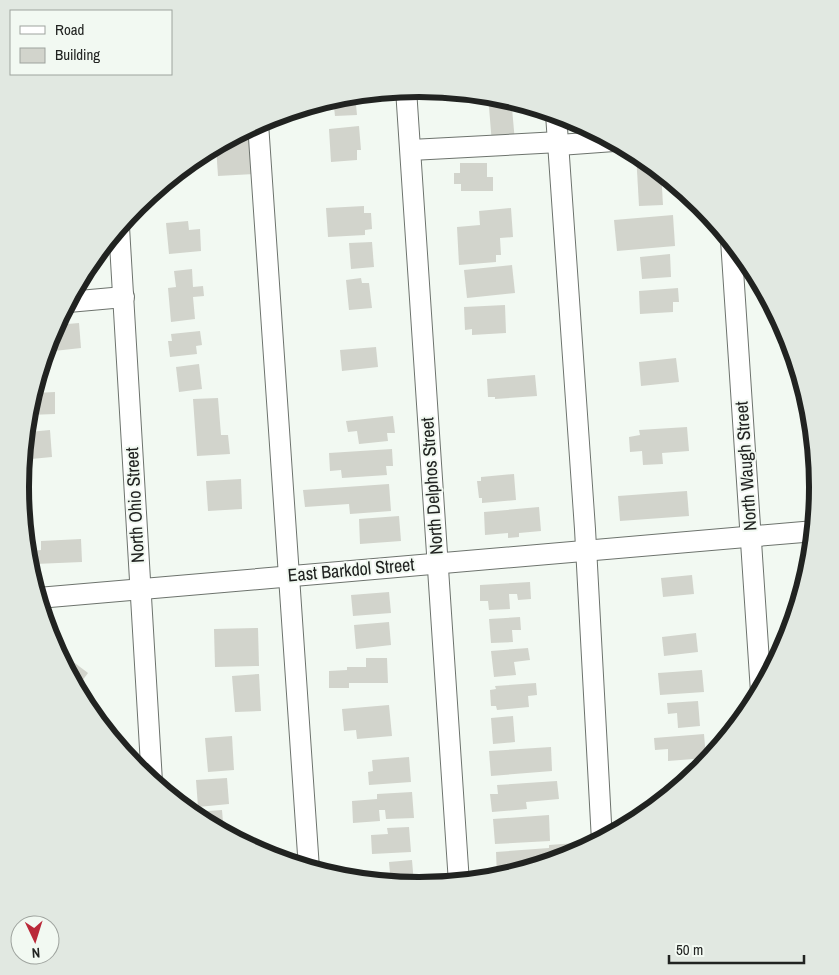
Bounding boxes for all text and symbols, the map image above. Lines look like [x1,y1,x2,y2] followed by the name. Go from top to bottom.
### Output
[10,10,172,75] legend
[55,19,84,40] text: Road
[55,44,100,65] text: Building
[729,400,763,532] street label: North Waugh Street
[414,416,449,556] street label: North Delphos Street
[119,447,150,563] street label: North Ohio Street
[287,552,415,587] street label: East Barkdol Street
[10,915,60,965] north arrow
[669,932,804,964] scale bar
[676,939,703,960] text: 50 m
[31,944,41,962] text: N

